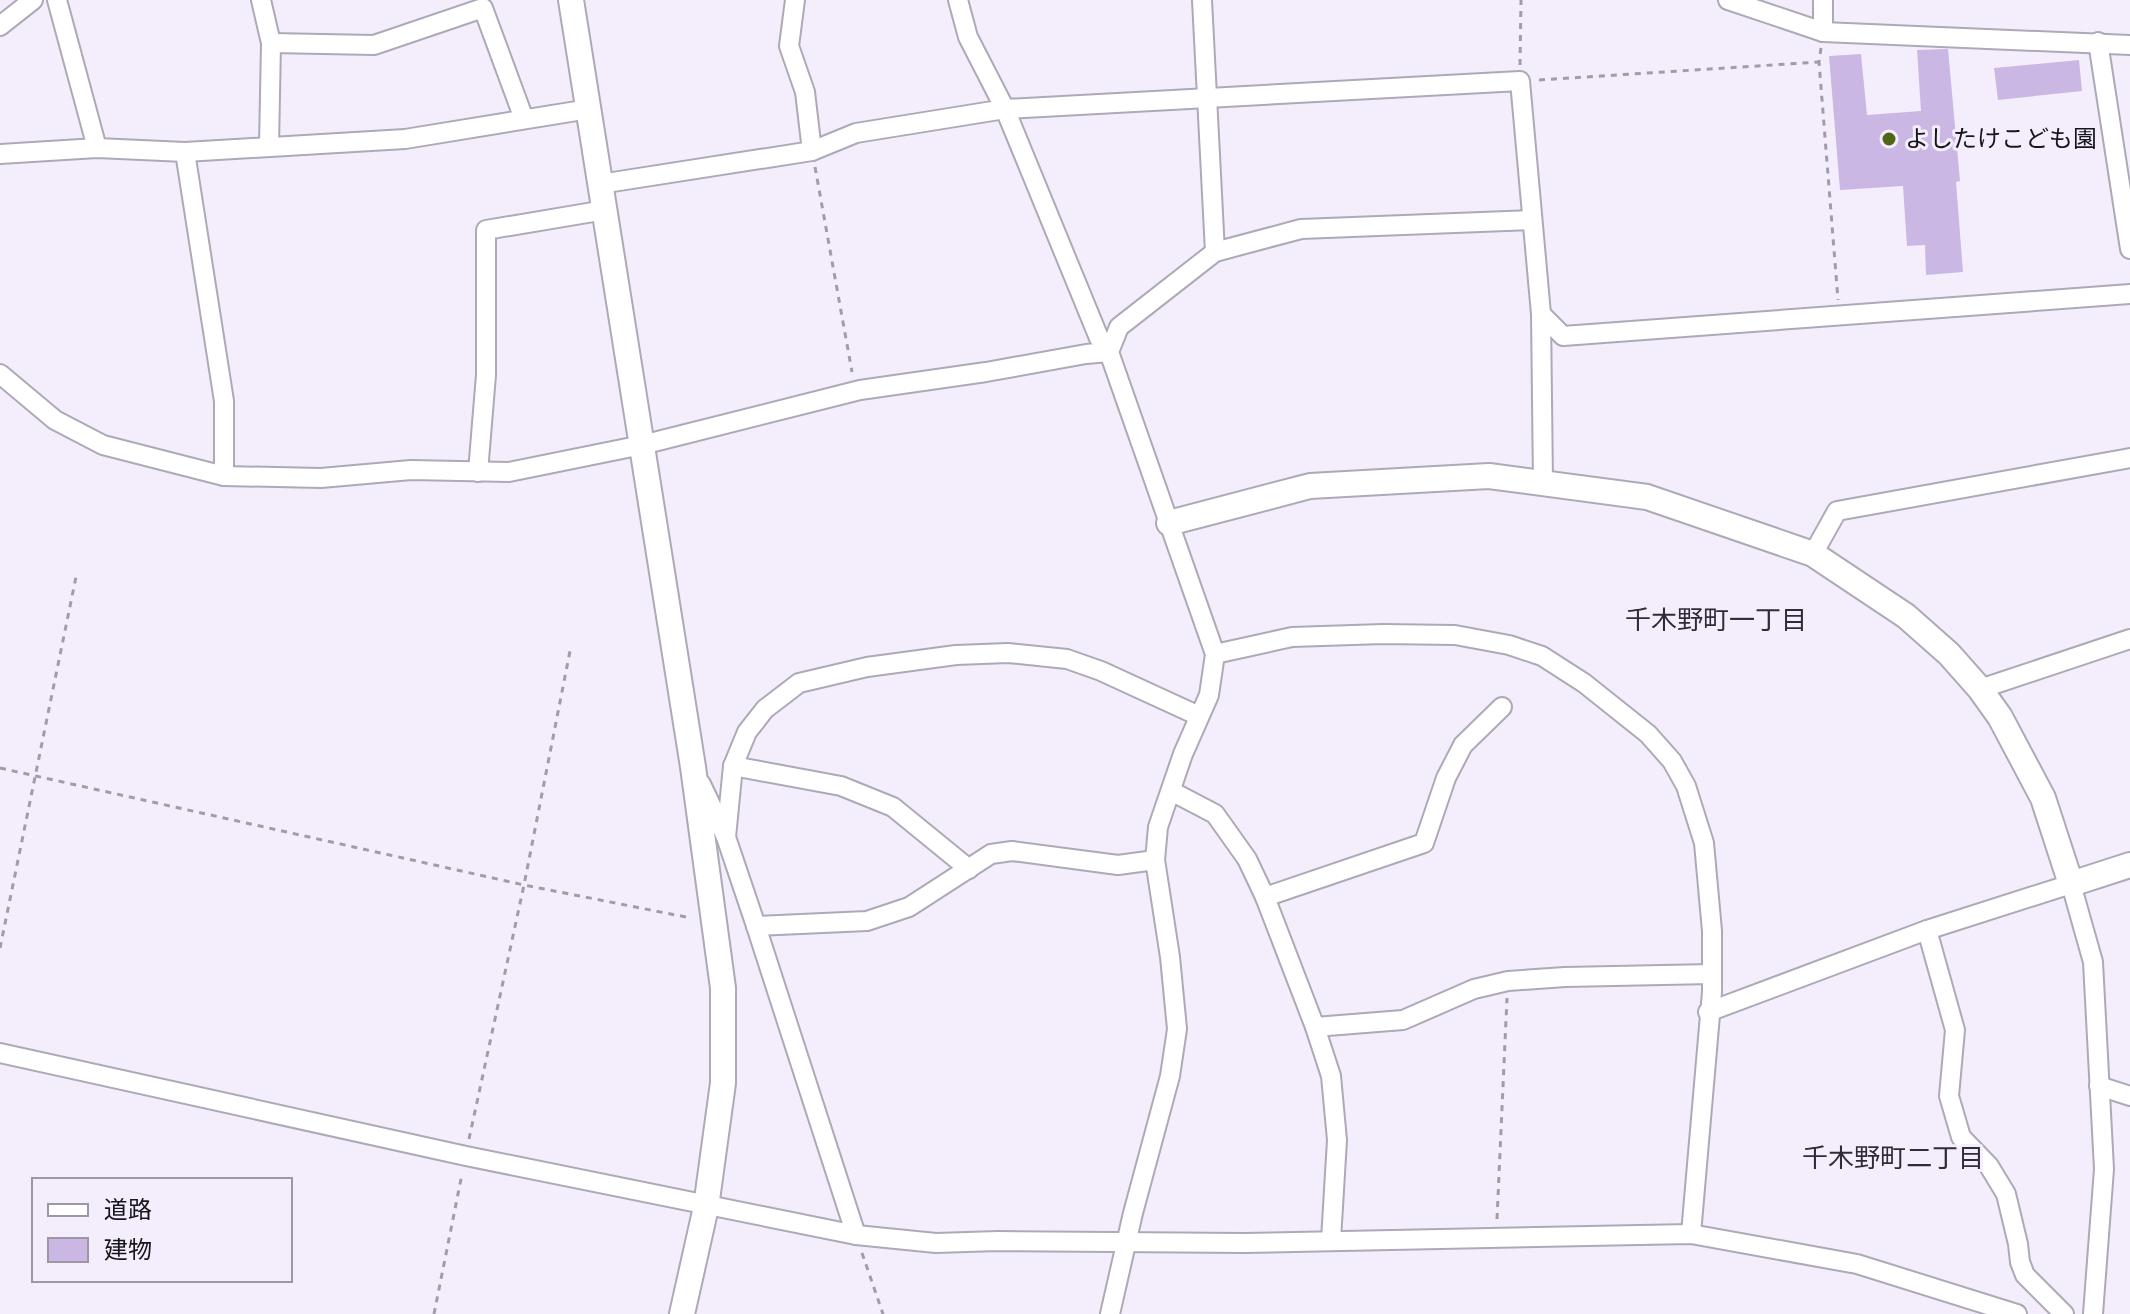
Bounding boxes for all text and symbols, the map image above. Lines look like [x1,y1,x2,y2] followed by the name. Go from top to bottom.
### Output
[1905,121,2097,154] place label: よしたけこども園
[1880,130,1898,148] marker: よしたけこども園
[1625,601,1807,637] district label: 千木野町一丁目
[1802,1139,1984,1175] district label: 千木野町二丁目
[32,1178,292,1282] legend
[104,1192,152,1225] text: 道路
[104,1232,152,1265] text: 建物

